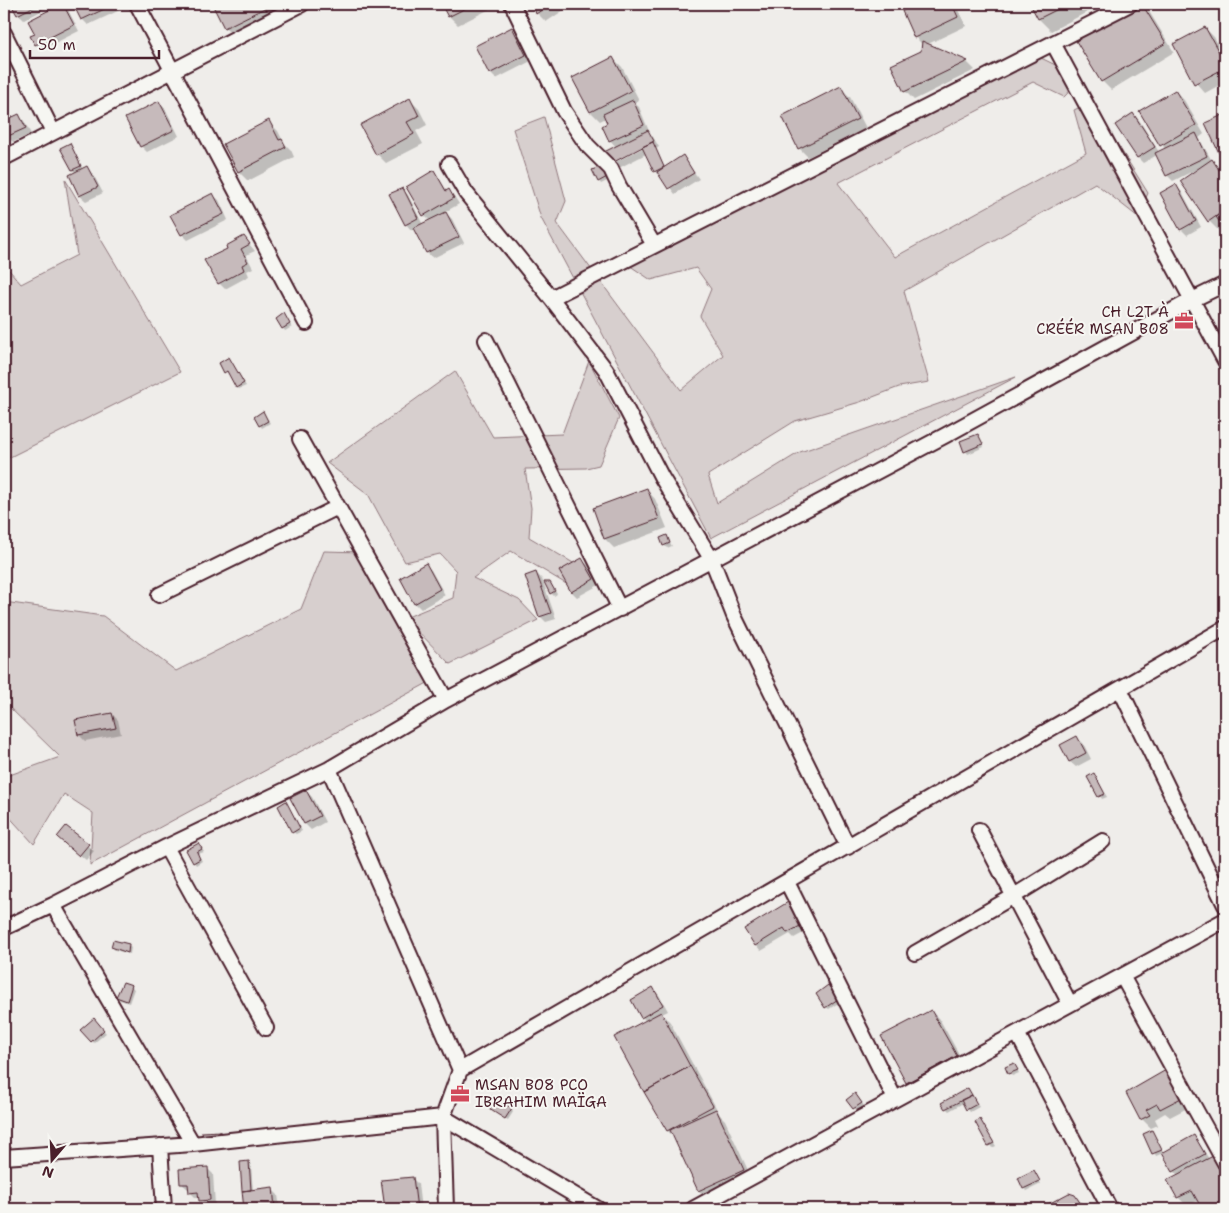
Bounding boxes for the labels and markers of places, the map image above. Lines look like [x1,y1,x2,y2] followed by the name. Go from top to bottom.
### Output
[1036,301,1169,339] place label: CH L2T À CRÉÉR MSAN B08
[1173,310,1195,332] office icon: CH L2T À CRÉÉR MSAN B08
[475,1075,607,1112] place label: MSAN B08 PCO IBRAHIM MAÏGA
[449,1083,471,1105] office icon: MSAN B08 PCO IBRAHIM MAÏGA

